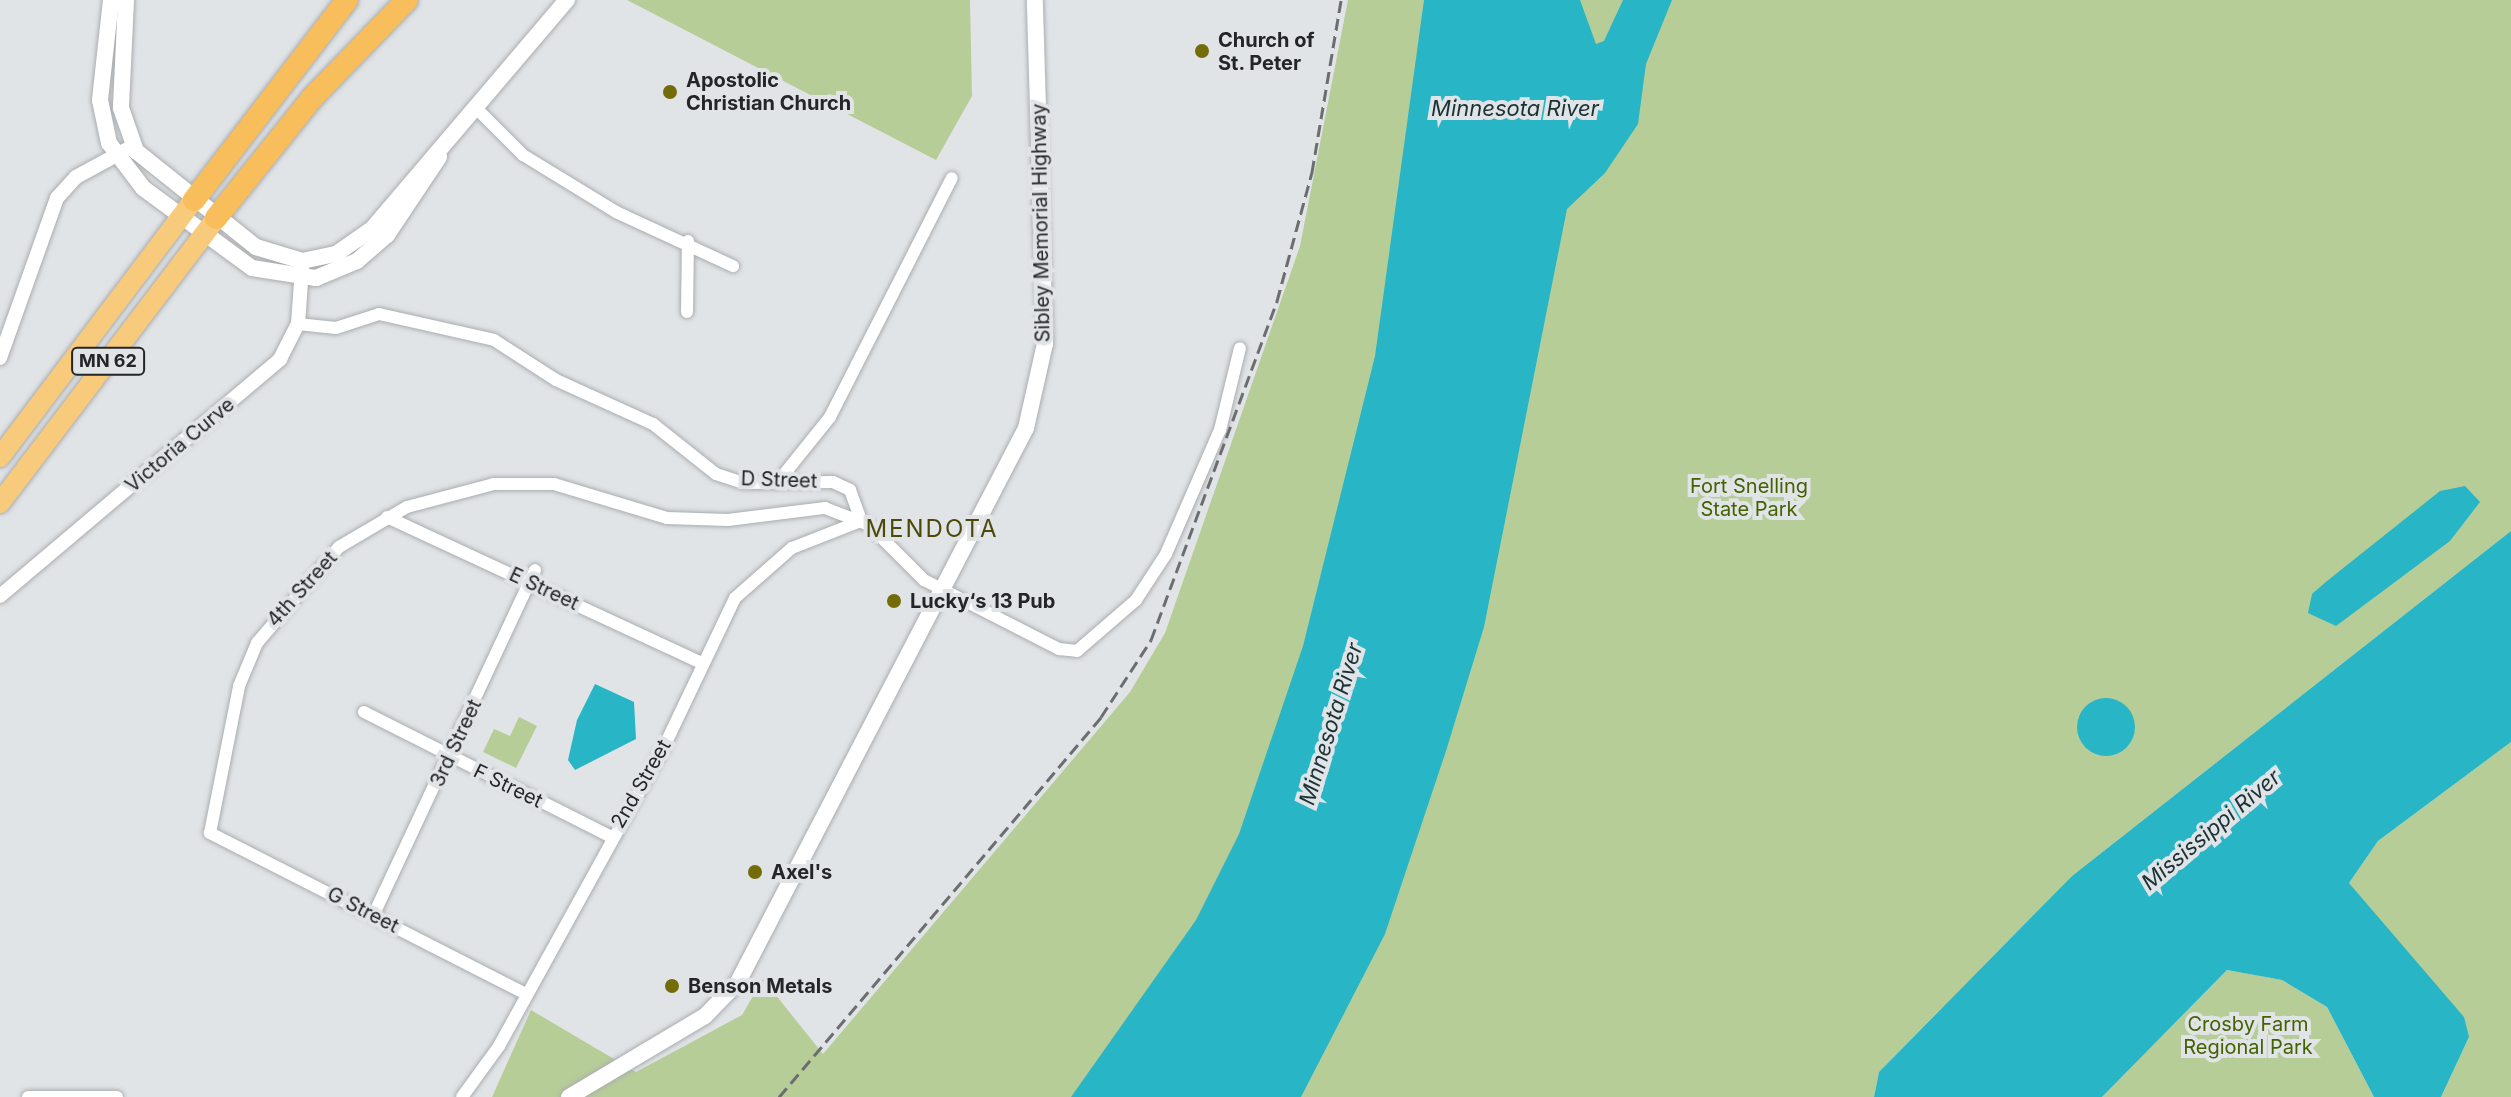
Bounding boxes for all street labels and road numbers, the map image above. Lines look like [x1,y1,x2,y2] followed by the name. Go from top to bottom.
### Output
[1027,103,1055,343] street label: Sibley Memorial Highway
[70,347,146,375] road number: MN 62
[121,393,239,497] street label: Victoria Curve
[740,467,818,493] street label: D Street
[262,546,342,632] street label: 4th Street
[505,562,583,616] street label: E Street
[425,695,487,791] street label: 3rd Street
[606,735,676,833] street label: 2nd Street
[470,759,546,813] street label: F Street
[323,882,403,938] street label: G Street

